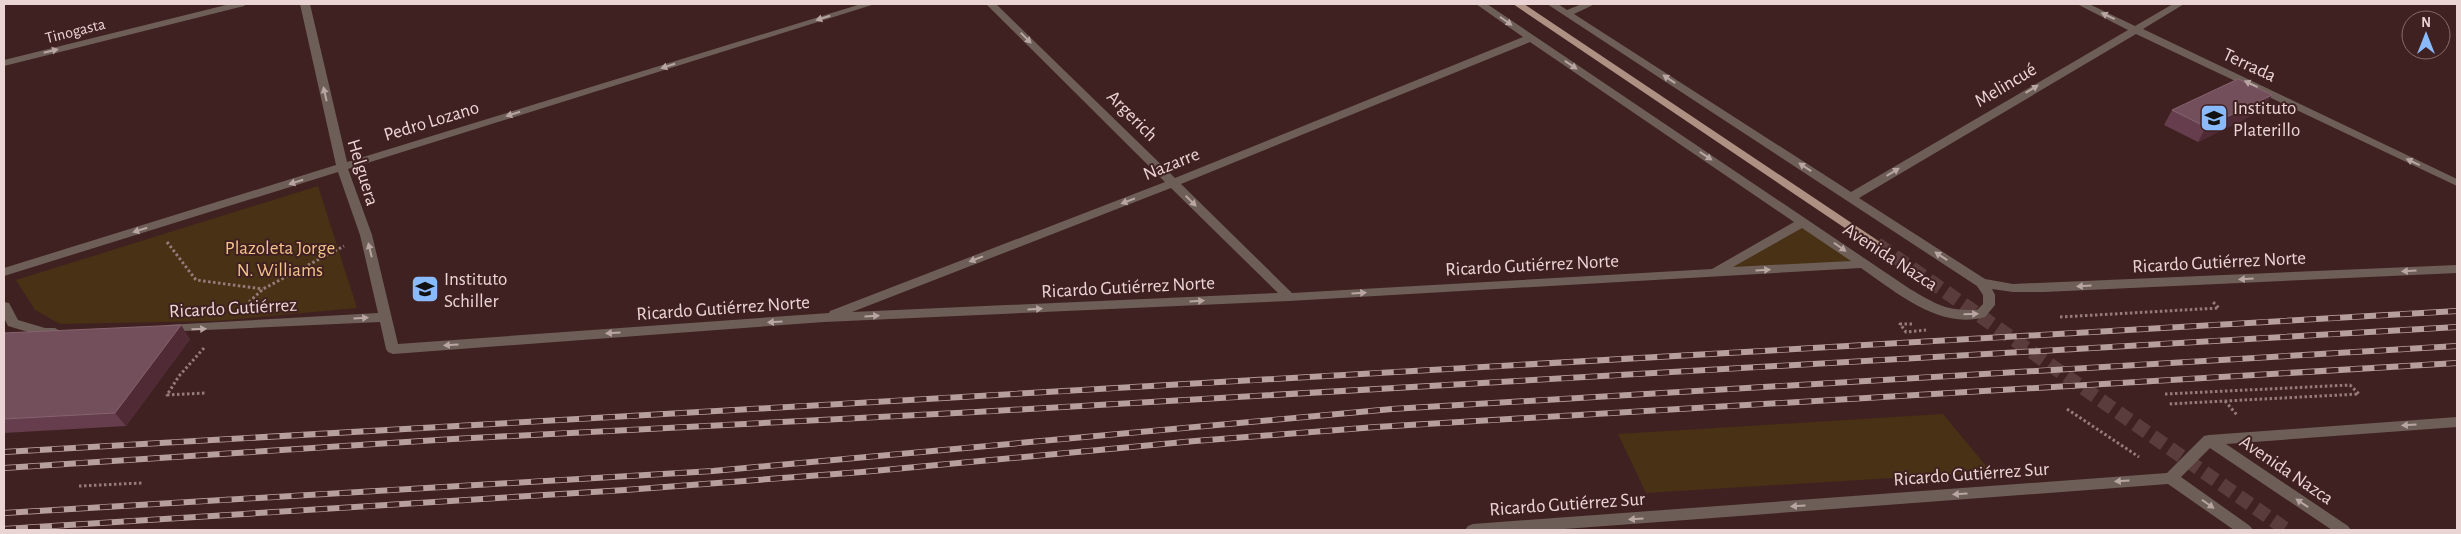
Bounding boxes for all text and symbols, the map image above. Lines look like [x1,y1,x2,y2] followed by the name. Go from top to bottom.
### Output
[2401,10,2451,60] north arrow
[2101,12,2115,20] one-way arrow
[816,15,831,23] one-way arrow
[44,16,107,46] street label: Tinogasta
[1499,16,1513,26] one-way arrow
[2421,16,2431,30] text: N
[1020,32,1032,44] one-way arrow
[2220,45,2279,86] street label: Terrada
[44,47,59,55] one-way arrow
[1564,60,1578,70] one-way arrow
[1972,60,2040,111] street label: Melincué
[660,63,675,71] one-way arrow
[1662,74,1675,84] one-way arrow
[2244,80,2258,88] one-way arrow
[2026,84,2039,93] one-way arrow
[321,86,329,102] one-way arrow
[1103,87,1161,145] street label: Argerich
[382,98,481,145] street label: Pedro Lozano
[2233,99,2300,140] place label: Instituto Platerillo
[2199,103,2229,133] school or university icon: Instituto Platerillo
[505,111,520,119] one-way arrow
[343,137,382,208] street label: Helguera
[1141,145,1202,184] street label: Nazarre
[1699,151,1712,161] one-way arrow
[2406,158,2420,166] one-way arrow
[1799,162,1812,172] one-way arrow
[1886,167,1899,176] one-way arrow
[288,178,303,186] one-way arrow
[1185,195,1197,207] one-way arrow
[1121,197,1135,205] one-way arrow
[1840,220,1941,295] street label: Avenida Nazca
[133,226,148,234] one-way arrow
[225,239,335,280] park label: Plazoleta Jorge N. Williams
[1833,242,1847,252] one-way arrow
[366,243,374,258] one-way arrow
[2132,248,2306,277] street label: Ricardo Gutiérrez Norte
[1445,251,1619,280] street label: Ricardo Gutiérrez Norte
[1934,252,1948,261] one-way arrow
[968,255,983,263] one-way arrow
[1755,266,1771,274] one-way arrow
[2400,268,2416,276] one-way arrow
[444,270,507,311] place label: Instituto Schiller
[1041,273,1215,302] street label: Ricardo Gutiérrez Norte
[410,274,440,304] school or university icon: Instituto Schiller
[2238,275,2254,283] one-way arrow
[2076,283,2092,291] one-way arrow
[1351,289,1367,297] one-way arrow
[636,293,810,324] street label: Ricardo Gutiérrez Norte
[169,296,298,321] street label: Ricardo Gutiérrez
[1189,297,1205,305] one-way arrow
[1027,304,1043,312] one-way arrow
[1963,310,1979,318] one-way arrow
[864,312,880,320] one-way arrow
[353,314,369,322] one-way arrow
[767,318,783,326] one-way arrow
[191,324,207,332] one-way arrow
[605,330,621,338] one-way arrow
[442,341,458,349] one-way arrow
[2400,422,2416,430] one-way arrow
[2236,432,2336,508] street label: Avenida Nazca
[1893,460,2050,489] street label: Ricardo Gutiérrez Sur
[2114,478,2130,486] one-way arrow
[1489,490,1646,519] street label: Ricardo Gutiérrez Sur
[1952,490,1968,498] one-way arrow
[2295,498,2309,508] one-way arrow
[2201,499,2215,509] one-way arrow
[1790,502,1806,510] one-way arrow
[1628,515,1644,523] one-way arrow

